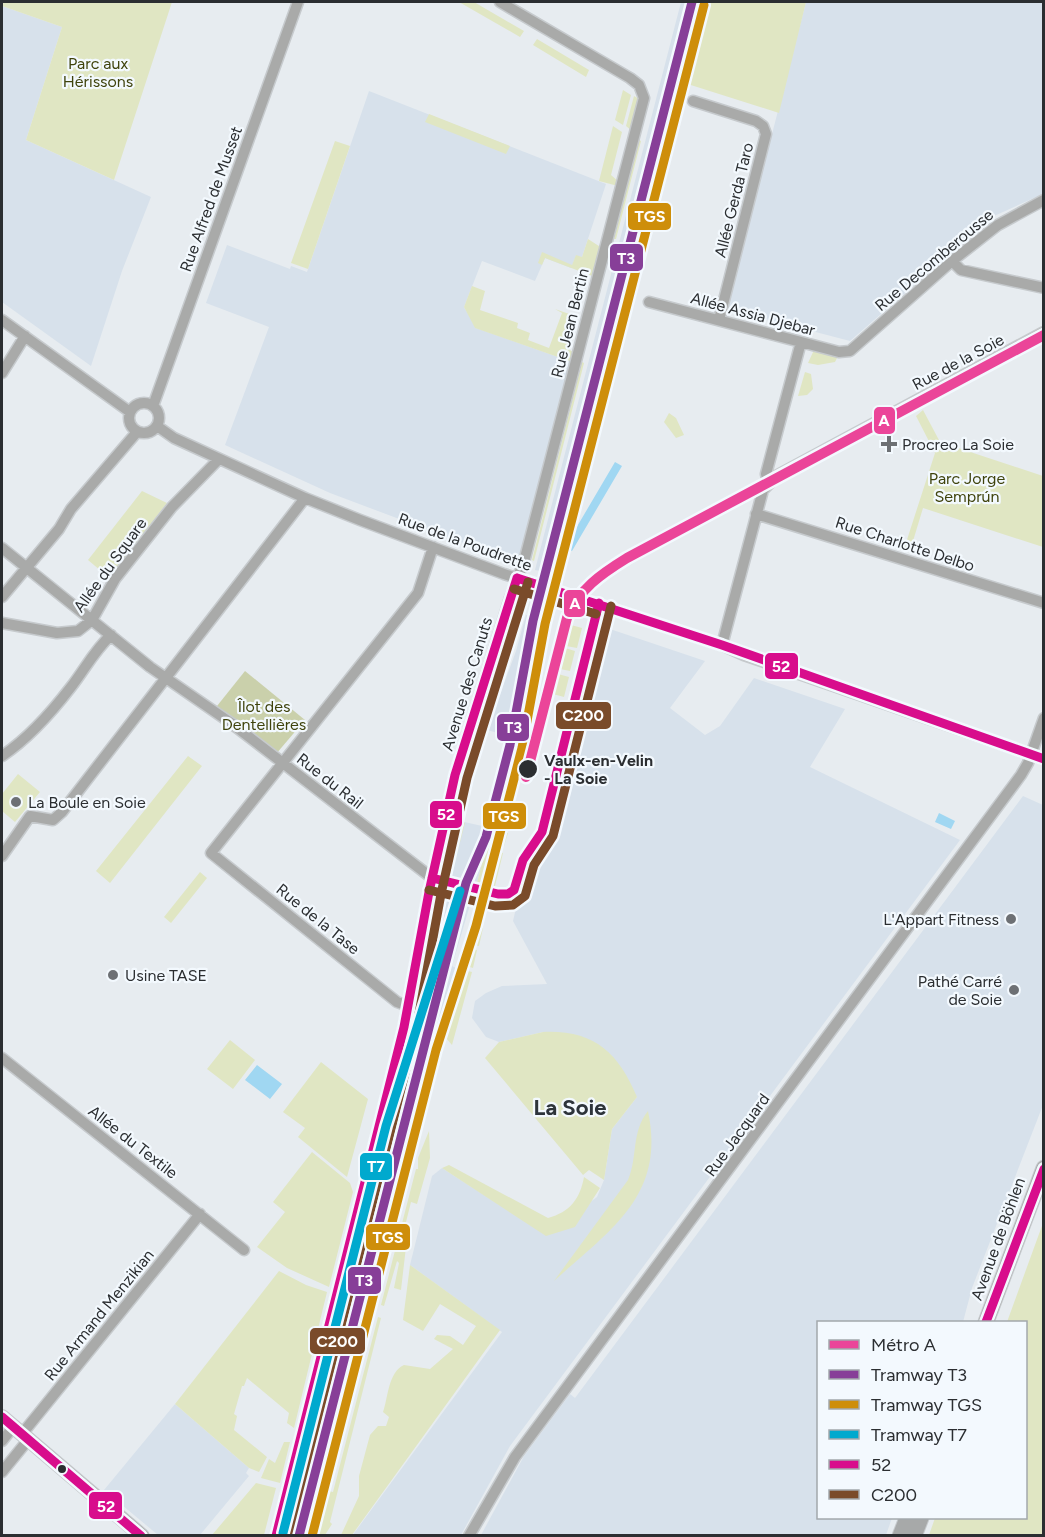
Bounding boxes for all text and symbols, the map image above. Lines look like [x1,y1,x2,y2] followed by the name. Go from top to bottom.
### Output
[63,54,133,91] park label: Parc aux Hérissons
[176,124,246,274] street label: Rue Alfred de Musset
[711,141,757,259] street label: Allée Gerda Taro
[627,202,672,231] line badge: TGS
[871,205,997,315] street label: Rue Decomberousse
[635,207,666,226] text: TGS
[609,243,644,272] line badge: T3
[617,249,635,268] text: T3
[547,266,593,380] street label: Rue Jean Bertin
[689,288,818,340] street label: Allée Assia Djebar
[909,330,1007,394] street label: Rue de la Soie
[873,406,896,435] line badge: A
[878,411,890,430] text: A
[880,435,898,453] marker: Procreo La Soie
[902,435,1014,454] place label: Procreo La Soie
[929,469,1005,506] park label: Parc Jorge Semprún
[396,509,535,575] street label: Rue de la Poudrette
[833,513,977,575] street label: Rue Charlotte Delbo
[69,514,151,616] street label: Allée du Square
[563,589,586,618] line badge: A
[569,594,581,613] text: A
[438,615,496,753] street label: Avenue des Canuts
[764,652,799,680] line badge: 52
[772,657,790,676] text: 52
[222,697,306,734] park label: Îlot des Dentellières
[555,701,612,730] line badge: C200
[562,706,604,725] text: C200
[496,713,530,742] line badge: T3
[504,718,522,737] text: T3
[293,749,367,813] street label: Rue du Rail
[544,751,653,788] place label: Vaulx-en-Velin - La Soie
[517,758,539,780] marker: Vaulx-en-Velin - La Soie
[28,793,146,812] place label: La Boule en Soie
[9,795,23,809] marker: La Boule en Soie
[429,800,463,829] line badge: 52
[482,802,527,830] line badge: TGS
[437,805,455,824] text: 52
[489,807,520,826] text: TGS
[273,880,364,958] street label: Rue de la Tase
[883,910,999,929] place label: L'Appart Fitness
[1004,912,1018,926] marker: L'Appart Fitness
[125,966,207,985] place label: Usine TASE
[106,968,120,982] marker: Usine TASE
[918,972,1002,1009] place label: Pathé Carré de Soie
[1007,983,1021,997] marker: Pathé Carré de Soie
[701,1090,773,1180] street label: Rue Jacquard
[534,1094,606,1121] district label: La Soie
[85,1101,181,1183] street label: Allée du Textile
[359,1152,393,1181] line badge: T7
[367,1157,385,1176] text: T7
[967,1175,1029,1303] street label: Avenue de Böhlen
[365,1223,411,1251] line badge: TGS
[373,1228,404,1247] text: TGS
[40,1246,158,1384] street label: Rue Armand Menzikian
[347,1266,382,1295] line badge: T3
[355,1271,373,1290] text: T3
[817,1321,1027,1519] legend
[309,1327,366,1355] line badge: C200
[316,1332,358,1351] text: C200
[871,1334,936,1356] text: Métro A
[871,1364,967,1386] text: Tramway T3
[871,1394,982,1416] text: Tramway TGS
[871,1424,967,1446] text: Tramway T7
[871,1454,891,1476] text: 52
[56,1463,68,1475] unlabelled marker
[871,1484,917,1506] text: C200
[88,1491,123,1520] line badge: 52
[97,1497,115,1516] text: 52

